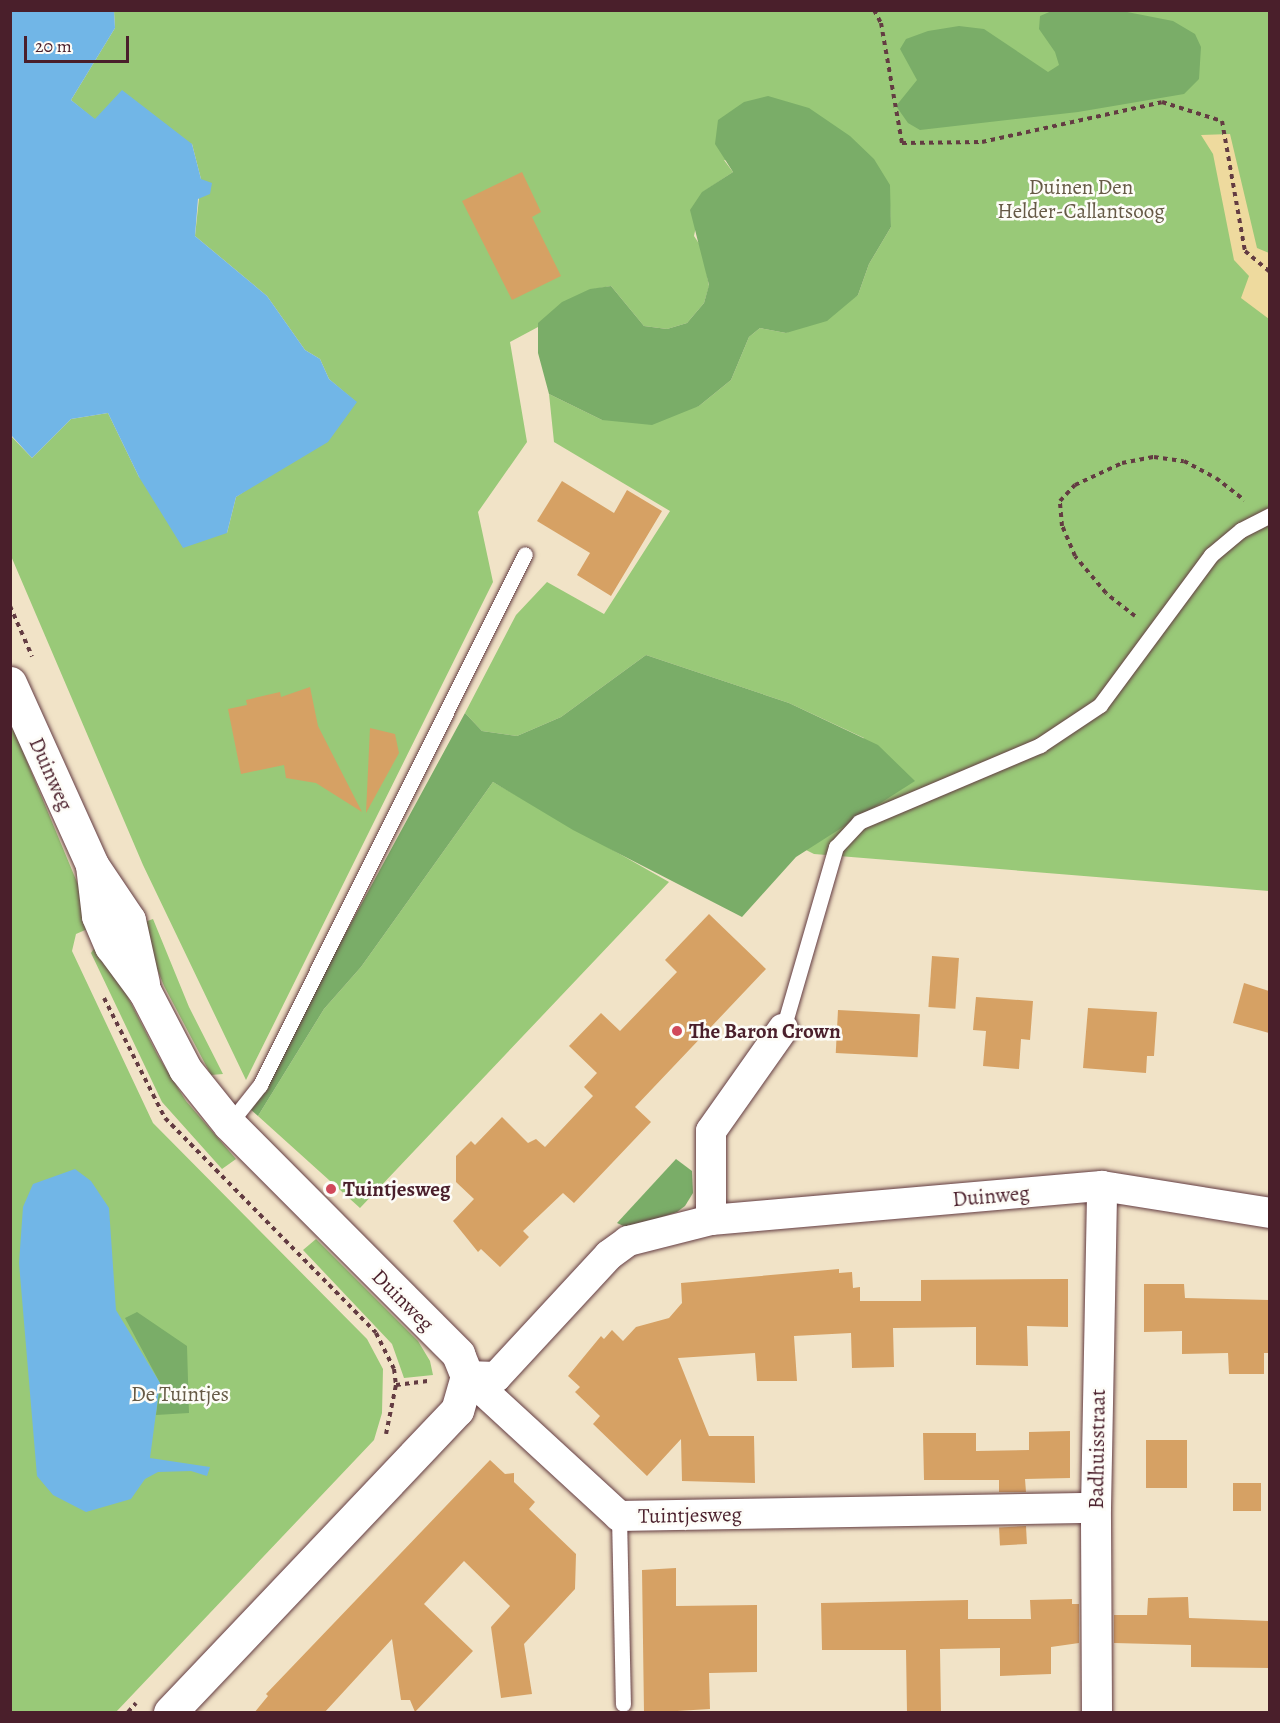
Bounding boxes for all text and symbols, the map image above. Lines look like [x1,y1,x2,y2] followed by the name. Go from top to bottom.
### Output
[27,24,132,62] scale bar
[35,34,72,58] text: 20 m
[997,174,1165,224] park label: Duinen Den Helder-Callantsoog
[24,734,78,814] street label: Duinweg
[689,1018,841,1044] place label: The Baron Crown
[670,1024,684,1038] marker: The Baron Crown
[343,1176,451,1202] place label: Tuintjesweg
[951,1180,1031,1212] street label: Duinweg
[324,1182,338,1196] marker: Tuintjesweg
[367,1264,439,1336] street label: Duinweg
[131,1381,229,1407] park label: De Tuintjes
[1083,1389,1111,1509] street label: Badhuisstraat
[638,1501,742,1529] street label: Tuintjesweg

